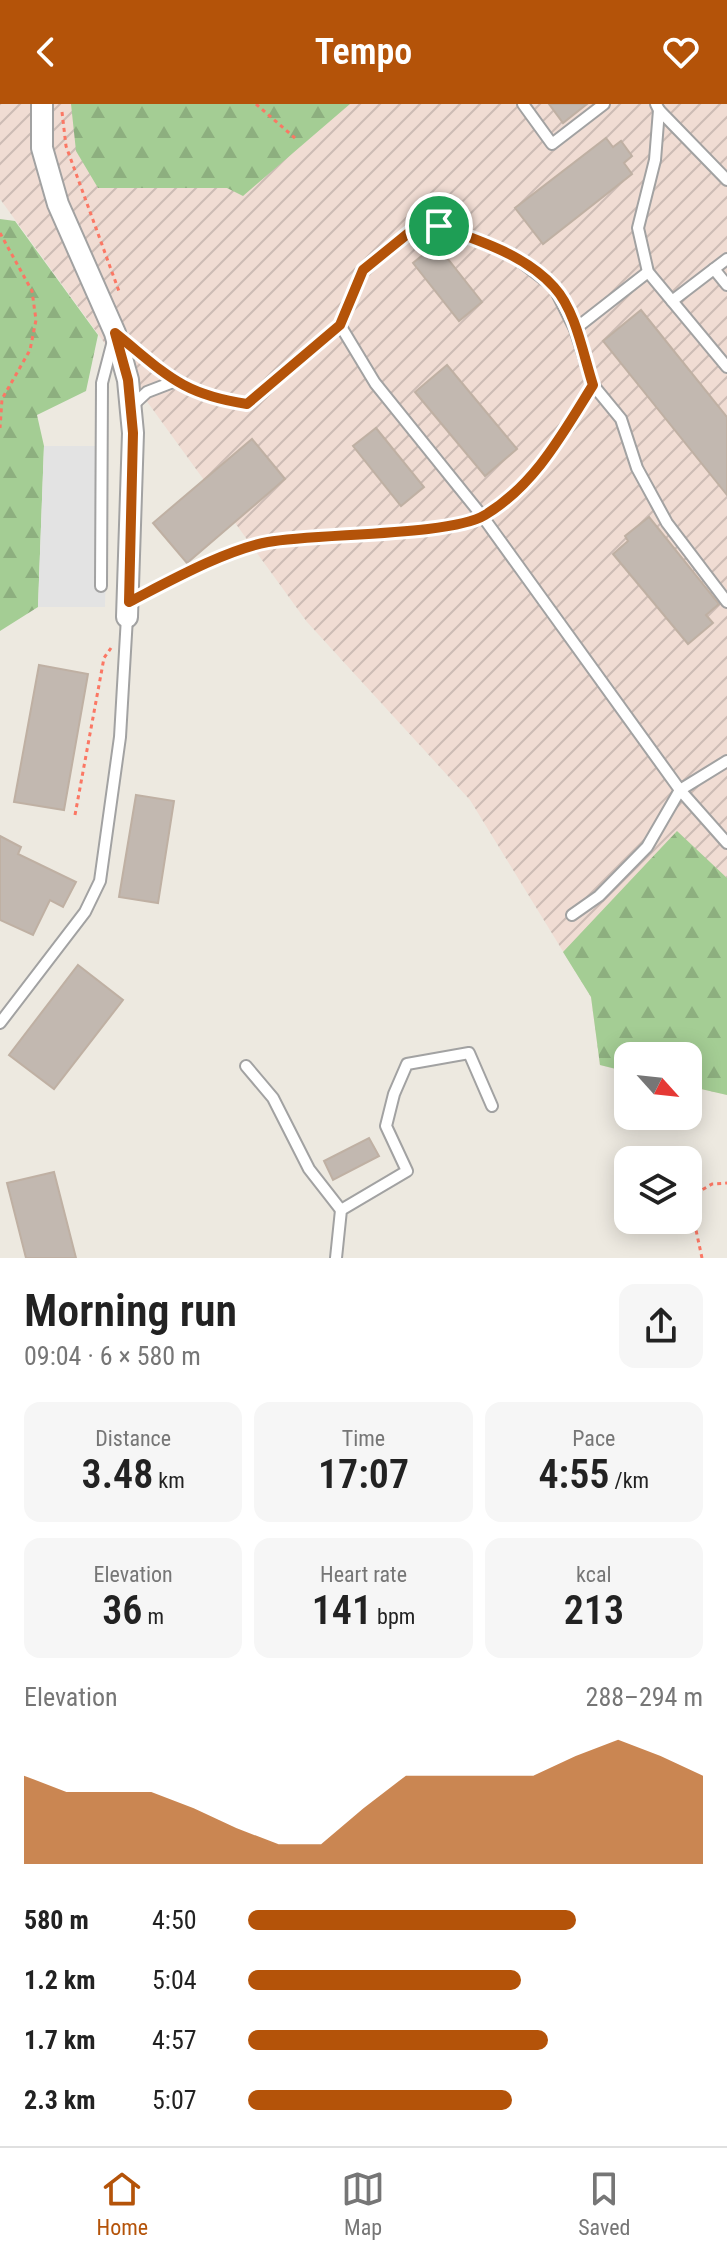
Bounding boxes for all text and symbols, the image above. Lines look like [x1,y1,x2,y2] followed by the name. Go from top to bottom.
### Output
[24,30,68,74] icon: back
[659,30,703,74] icon: heart
[315,31,412,73] text: Tempo
[405,192,473,260] pin
[417,204,461,248] icon: arrive
[614,1042,702,1130] north arrow
[614,1042,702,1234] map controls
[614,1146,702,1234] button: layers
[619,1284,703,1368] button: share
[24,1285,237,1337] text: Morning run
[24,1341,201,1371] text: 09:04 · 6 × 580 m
[95,1426,171,1451] text: Distance
[342,1426,385,1451] text: Time
[572,1426,615,1451] text: Pace
[82,1451,153,1498] text: 3.48
[318,1451,409,1498] text: 17:07
[539,1451,609,1498] text: 4:55
[153,1468,185,1493] text: km
[609,1468,649,1493] text: /km
[94,1562,173,1587] text: Elevation
[320,1562,407,1587] text: Heart rate
[576,1562,612,1587] text: kcal
[102,1587,142,1634] text: 36
[312,1587,372,1634] text: 141
[564,1587,624,1634] text: 213
[142,1604,164,1629] text: m
[372,1604,415,1629] text: bpm
[24,1682,118,1712] text: Elevation
[586,1682,703,1712] text: 288–294 m
[24,1905,89,1935] text: 580 m
[152,1905,197,1935] text: 4:50
[24,1965,96,1995] text: 1.2 km
[152,1965,197,1995] text: 5:04
[24,2025,96,2055] text: 1.7 km
[152,2025,197,2055] text: 4:57
[24,2085,96,2115] text: 2.3 km
[152,2085,197,2115] text: 5:07
[97,2167,148,2240] tab: Home
[341,2167,385,2240] tab: Map
[578,2167,630,2240] tab: Saved

